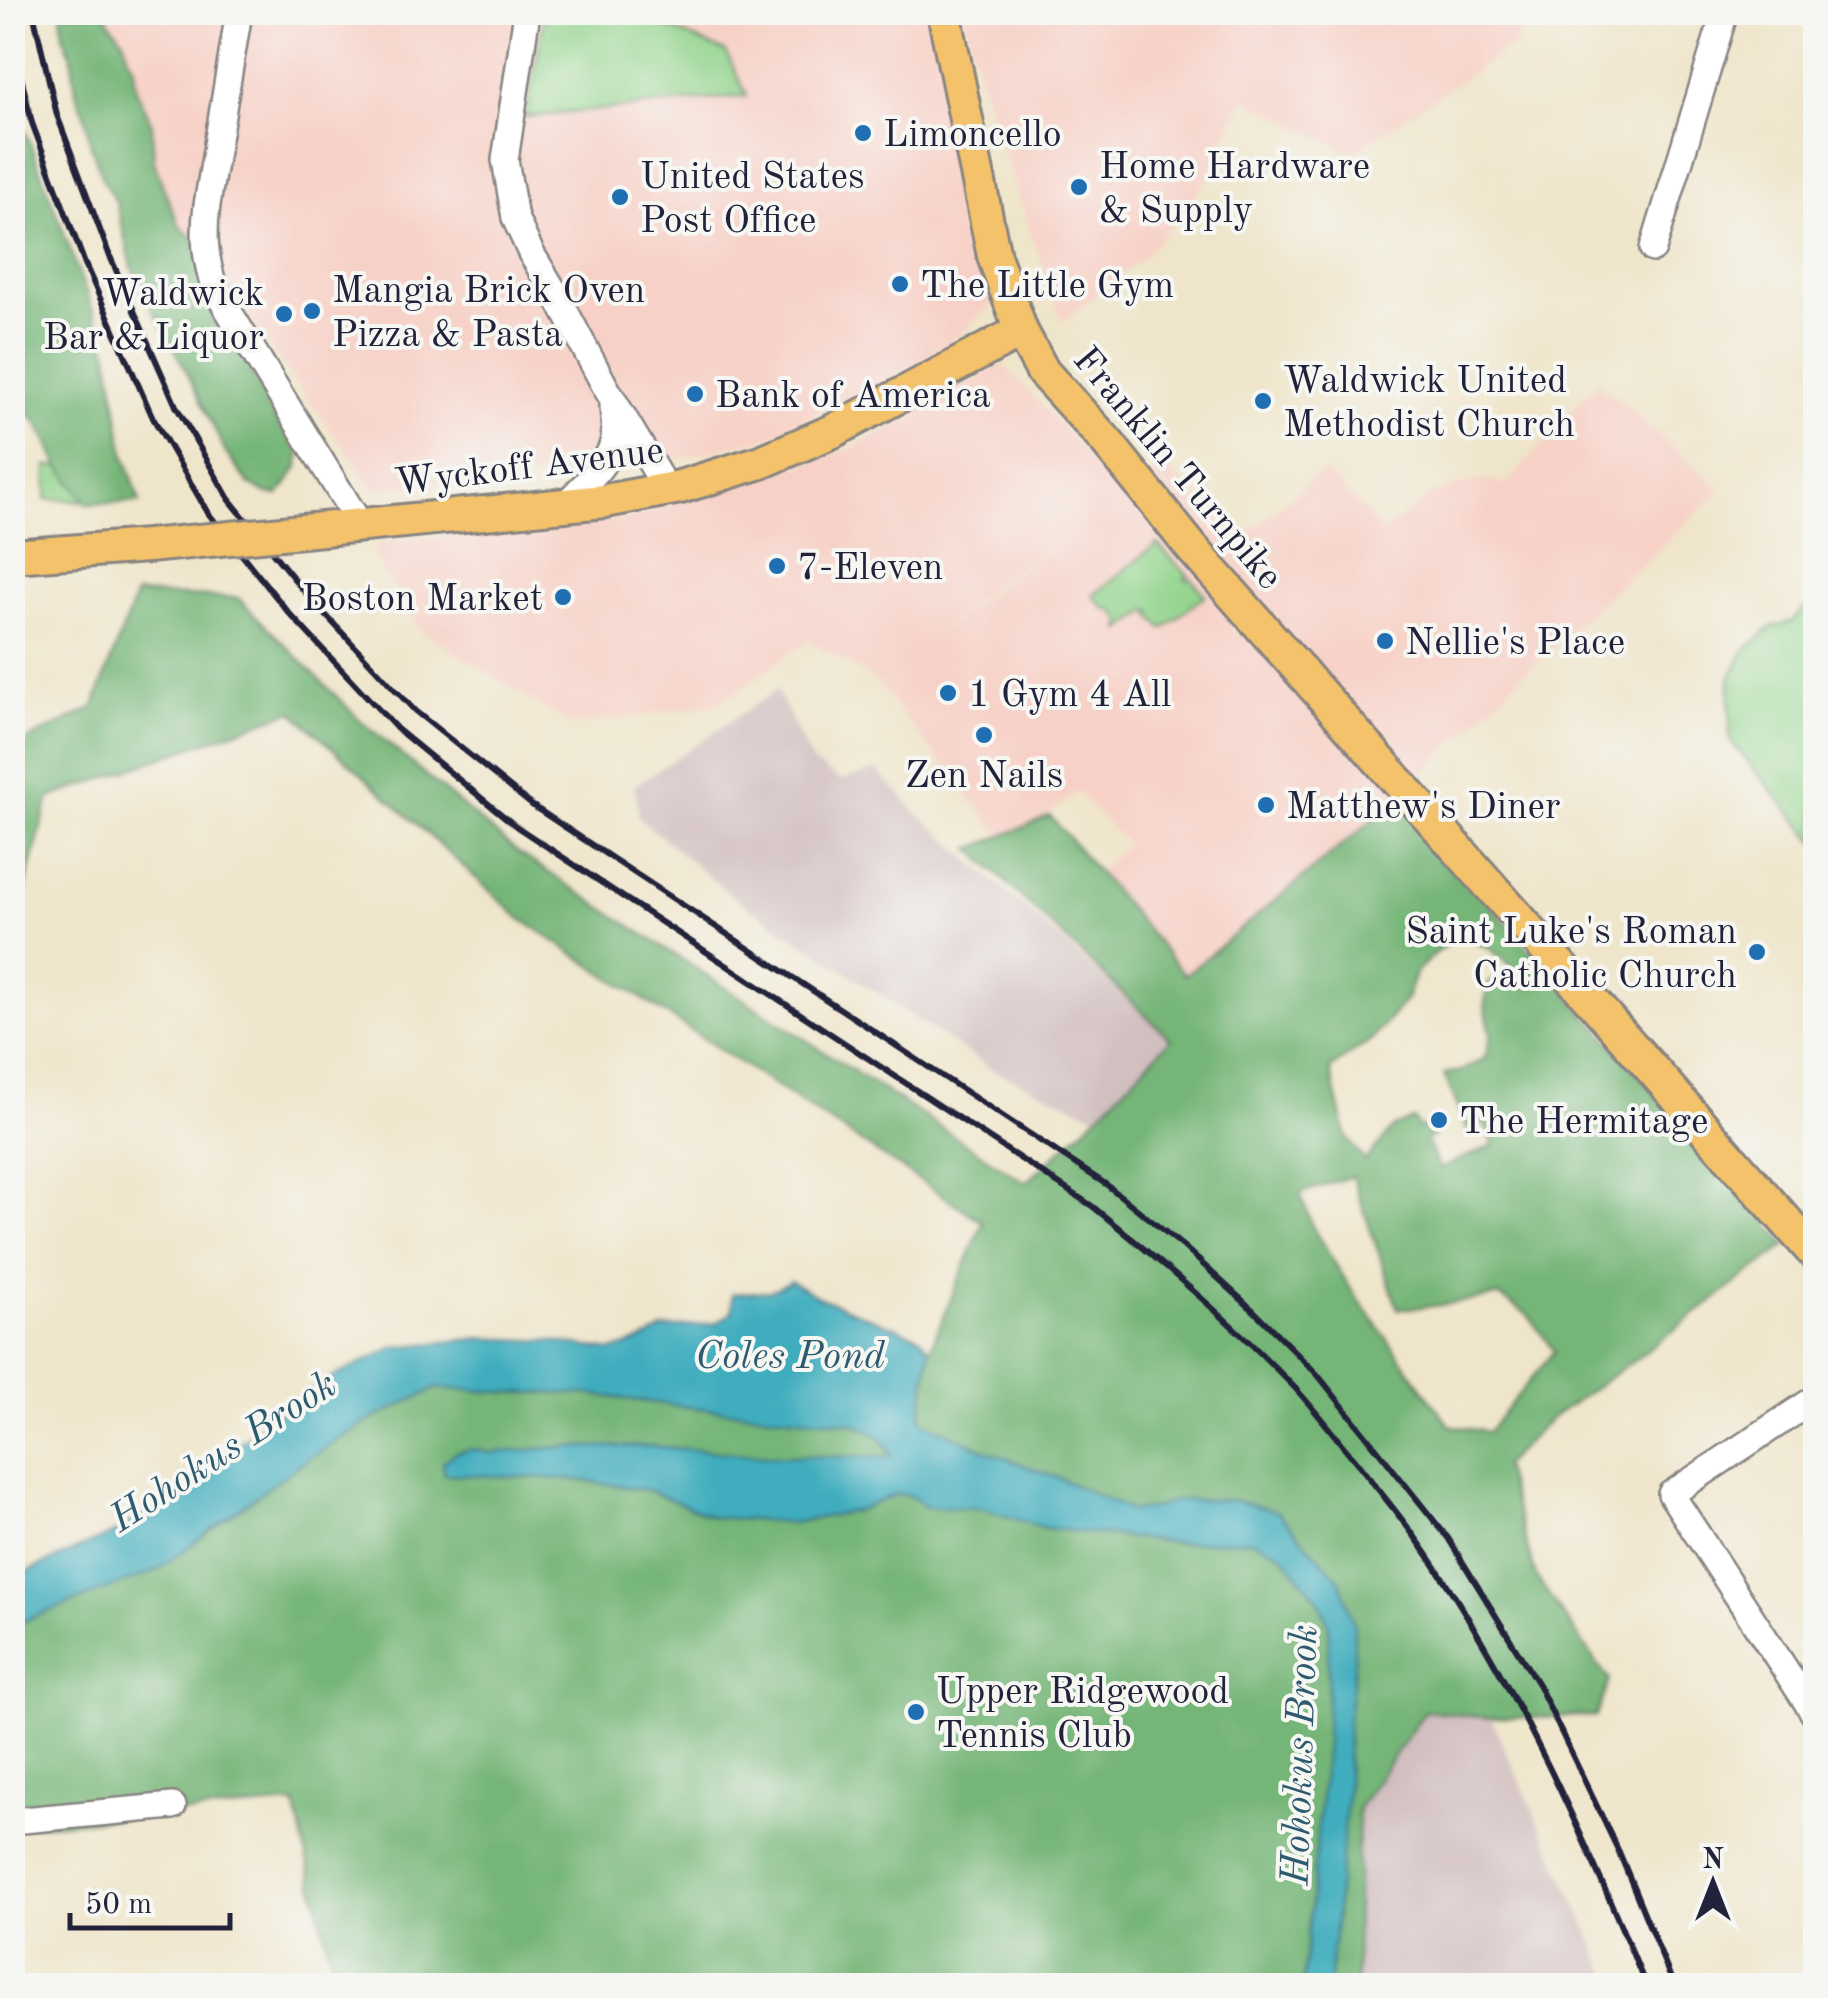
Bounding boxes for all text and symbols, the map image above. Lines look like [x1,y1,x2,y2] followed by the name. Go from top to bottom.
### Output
[883,117,1062,155] place label: Limoncello
[852,122,874,144] marker: Limoncello
[1099,149,1370,231] place label: Home Hardware & Supply
[640,159,865,241] place label: United States Post Office
[1068,176,1090,198] marker: Home Hardware & Supply
[609,186,631,208] marker: United States Post Office
[920,268,1174,306] place label: The Little Gym
[332,273,645,355] place label: Mangia Brick Oven Pizza & Pasta
[889,273,911,295] marker: The Little Gym
[43,276,264,358] place label: Waldwick Bar & Liquor
[301,300,323,322] marker: Mangia Brick Oven Pizza & Pasta
[273,303,295,325] marker: Waldwick Bar & Liquor
[1065,341,1289,597] street label: Franklin Turnpike
[1283,363,1575,445] place label: Waldwick United Methodist Church
[715,378,991,416] place label: Bank of America
[684,383,706,405] marker: Bank of America
[1252,390,1274,412] marker: Waldwick United Methodist Church
[393,433,666,503] street label: Wyckoff Avenue
[797,550,943,588] place label: 7-Eleven
[766,555,788,577] marker: 7-Eleven
[301,581,543,619] place label: Boston Market
[552,586,574,608] marker: Boston Market
[1405,625,1625,663] place label: Nellie's Place
[1374,630,1396,652] marker: Nellie's Place
[968,677,1171,715] place label: 1 Gym 4 All
[937,682,959,704] marker: 1 Gym 4 All
[973,724,995,746] marker: Zen Nails
[905,758,1063,796] place label: Zen Nails
[1286,789,1561,827] place label: Matthew's Diner
[1255,794,1277,816] marker: Matthew's Diner
[1405,914,1737,996] place label: Saint Luke's Roman Catholic Church
[1746,941,1768,963] marker: Saint Luke's Roman Catholic Church
[1459,1104,1708,1142] place label: The Hermitage
[1428,1109,1450,1131] marker: The Hermitage
[695,1338,886,1378] water label: Coles Pond
[103,1365,345,1542] water label: Hohokus Brook
[1277,1624,1327,1887] water label: Hohokus Brook
[936,1674,1229,1756] place label: Upper Ridgewood Tennis Club
[905,1701,927,1723] marker: Upper Ridgewood Tennis Club
[1663,1833,1763,1933] north arrow
[1702,1847,1724,1875] text: N
[70,1868,230,1930] scale bar
[85,1890,152,1920] text: 50 m

